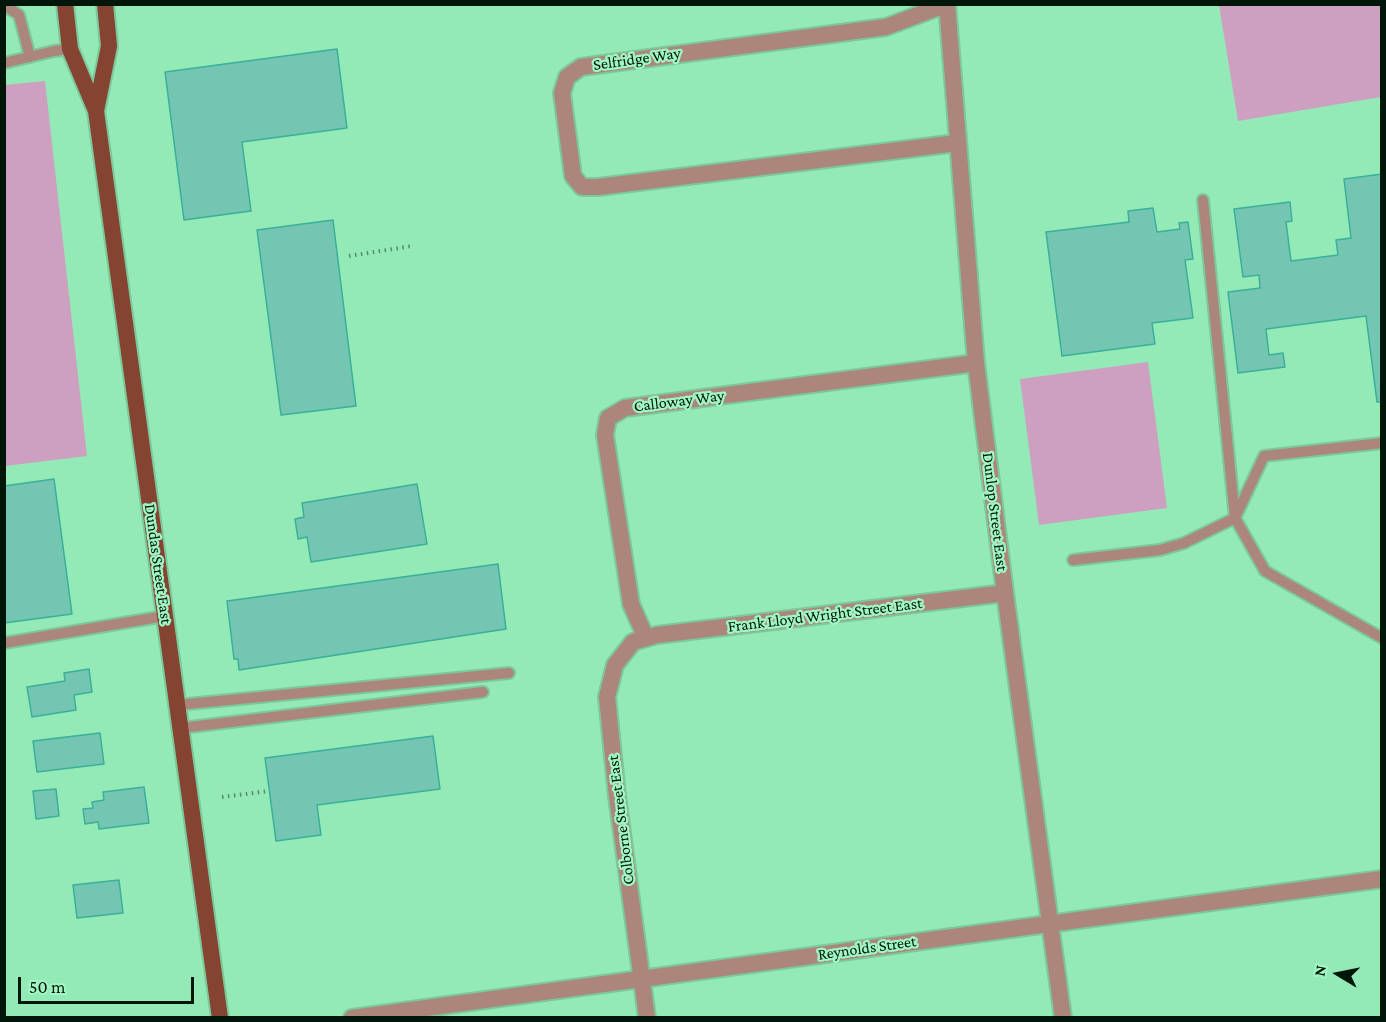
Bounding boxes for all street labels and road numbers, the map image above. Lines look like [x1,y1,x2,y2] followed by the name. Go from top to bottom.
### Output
[592,43,682,75] street label: Selfridge Way
[633,386,725,416] street label: Calloway Way
[978,452,1012,572] street label: Dunlop Street East
[140,503,176,625] street label: Dundas Street East
[727,594,923,636] street label: Frank Lloyd Wright Street East
[604,754,638,886] street label: Colborne Street East
[817,932,917,964] street label: Reynolds Street

